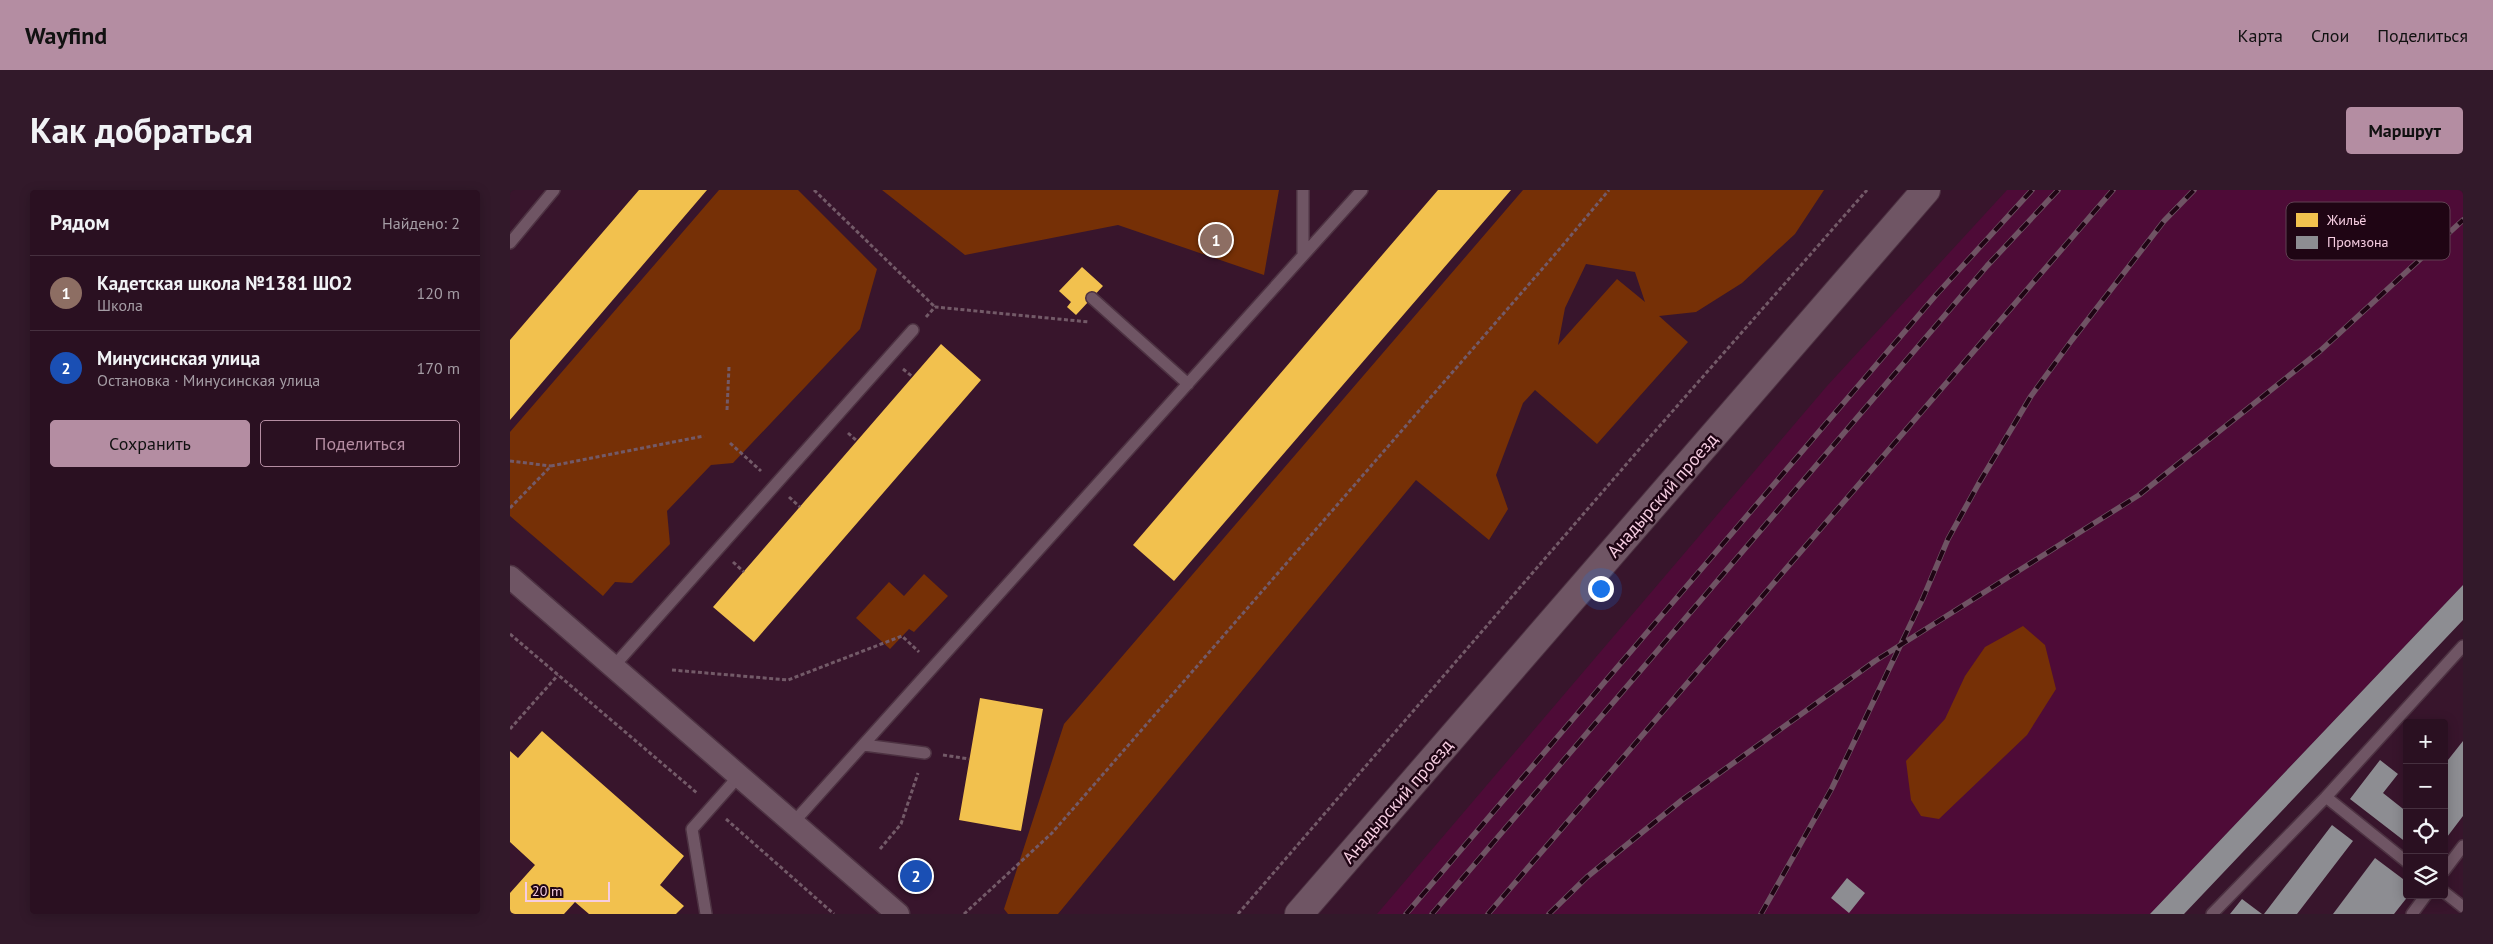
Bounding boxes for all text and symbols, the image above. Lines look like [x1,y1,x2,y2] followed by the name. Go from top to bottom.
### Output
[25,20,107,51] text: Wayfind
[2238,24,2283,47] text: Карта
[2311,24,2349,47] text: Слои
[2377,24,2468,47] text: Поделиться
[30,107,253,153] text: Как добраться
[2346,107,2463,154] button: Маршрут
[2286,202,2450,260] legend
[50,209,109,236] text: Рядом
[2326,211,2366,229] text: Жильё
[382,213,460,233] text: Найдено: 2
[1200,221,1232,259] pin: 1
[2327,233,2389,251] text: Промзона
[97,271,353,295] text: Кадетская школа №1381 ШО2
[61,283,71,303] text: 1
[417,283,460,303] text: 120 m
[97,295,143,315] text: Школа
[97,346,260,370] text: Минусинская улица
[61,358,71,378] text: 2
[417,358,460,378] text: 170 m
[97,370,320,390] text: Остановка · Минусинская улица
[50,420,250,467] button: Сохранить
[260,420,460,467] button: Поделиться
[1602,428,1723,562] street label: Анадырский проезд
[1588,576,1614,602] your location
[2403,719,2448,899] map controls
[2403,719,2448,764] button: +
[1337,734,1458,868] street label: Анадырский проезд
[2403,764,2448,809] button: −
[2403,809,2448,854] button: locate
[2403,854,2448,899] button: layers
[900,857,932,895] pin: 2
[525,879,610,902] scale bar
[532,882,562,900] text: 20 m

